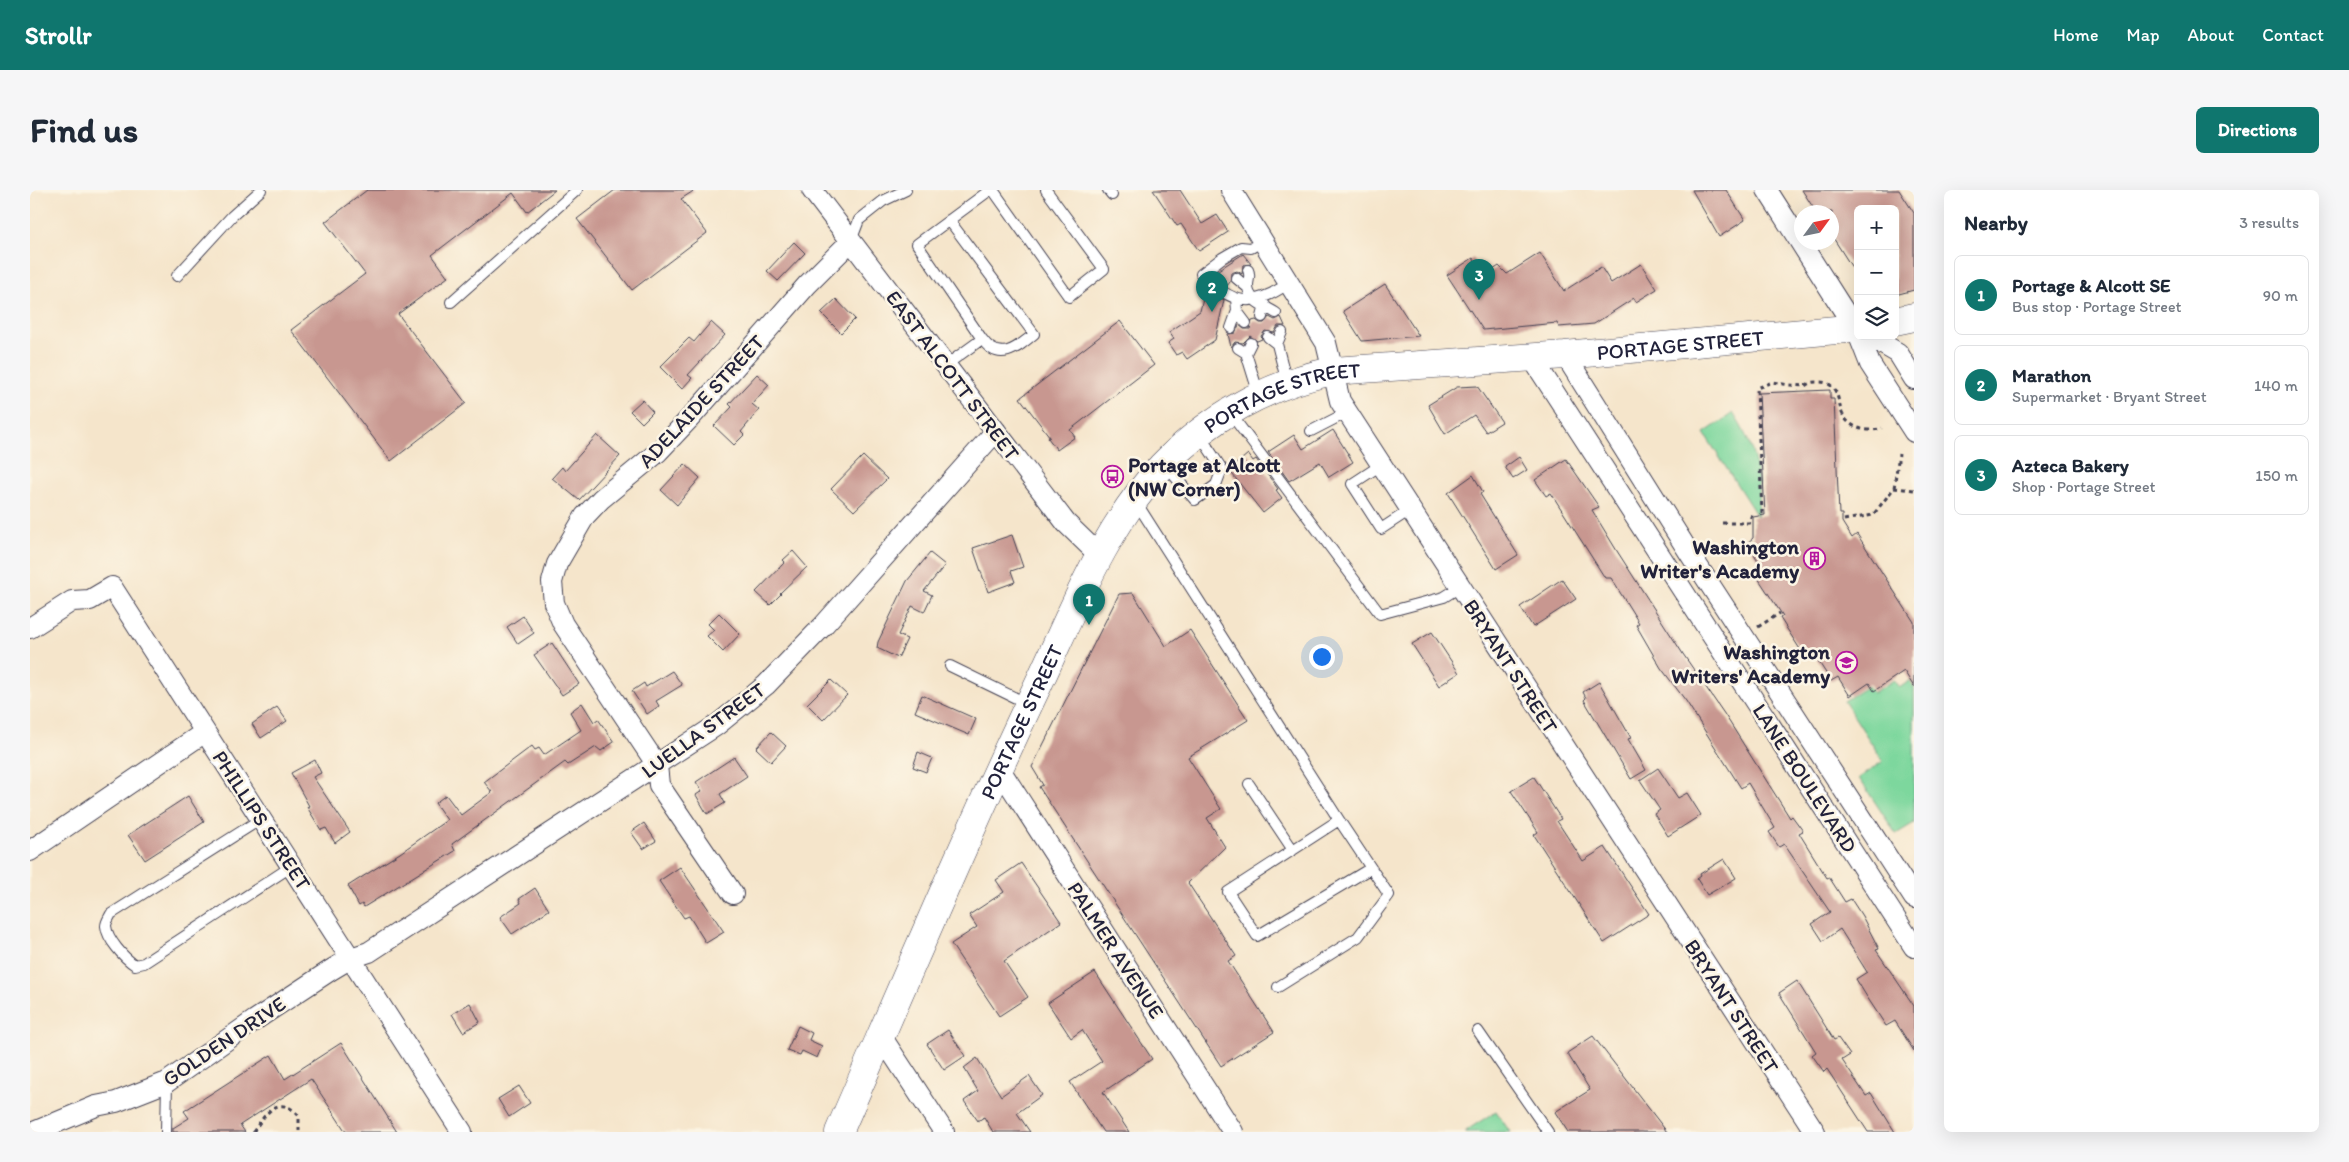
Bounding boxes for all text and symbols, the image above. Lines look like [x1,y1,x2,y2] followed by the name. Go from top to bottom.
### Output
[25,21,91,50] text: Strollr
[2053,24,2099,46] text: Home
[2127,24,2160,46] text: Map
[2188,24,2234,46] text: About
[2262,24,2324,46] text: Contact
[2196,107,2319,153] button: Directions
[30,109,138,151] text: Find us
[1794,205,1839,250] north arrow
[1854,205,1899,340] map controls
[1854,205,1899,250] button: +
[1964,210,2028,235] text: Nearby
[2239,213,2299,232] text: 3 results
[1854,250,1899,295] button: −
[1463,259,1495,300] pin: 3
[1196,271,1228,312] pin: 2
[2012,274,2171,297] text: Portage & Alcott SE
[881,285,1025,465] street label: EAST ALCOTT STREET
[1977,286,1985,305] text: 1
[2263,286,2298,305] text: 90 m
[1854,295,1899,340] button: layers
[2012,297,2182,316] text: Bus stop · Portage Street
[1596,324,1765,365] street label: PORTAGE STREET
[633,329,769,473] street label: ADELAIDE STREET
[1198,357,1361,438] street label: PORTAGE STREET
[2012,364,2091,387] text: Marathon
[1977,376,1985,395] text: 2
[2254,376,2298,395] text: 140 m
[2012,387,2207,406] text: Supermarket · Bryant Street
[1128,452,1281,502] place label: Portage at Alcott (NW Corner)
[2012,454,2129,477] text: Azteca Bakery
[1100,464,1124,488] bus stop icon: Portage at Alcott (NW Corner)
[1977,466,1985,485] text: 3
[2255,466,2298,485] text: 150 m
[2012,477,2156,496] text: Shop · Portage Street
[1640,534,1799,584] place label: Washington Writer's Academy
[1803,546,1827,570] building icon: Washington Writer's Academy
[1073,584,1105,625] pin: 1
[1458,594,1564,738] street label: BRYANT STREET
[1671,639,1830,689] place label: Washington Writers' Academy
[974,640,1068,803] street label: PORTAGE STREET
[1309,644,1335,670] your location
[1834,651,1858,675] school or university icon: Washington Writers' Academy
[636,677,770,783] street label: LUELLA STREET
[1748,699,1863,857] street label: LANE BOULEVARD
[208,746,316,895] street label: PHILLIPS STREET
[1062,877,1170,1023] street label: PALMER AVENUE
[1679,934,1785,1078] street label: BRYANT STREET
[158,991,290,1091] street label: GOLDEN DRIVE

